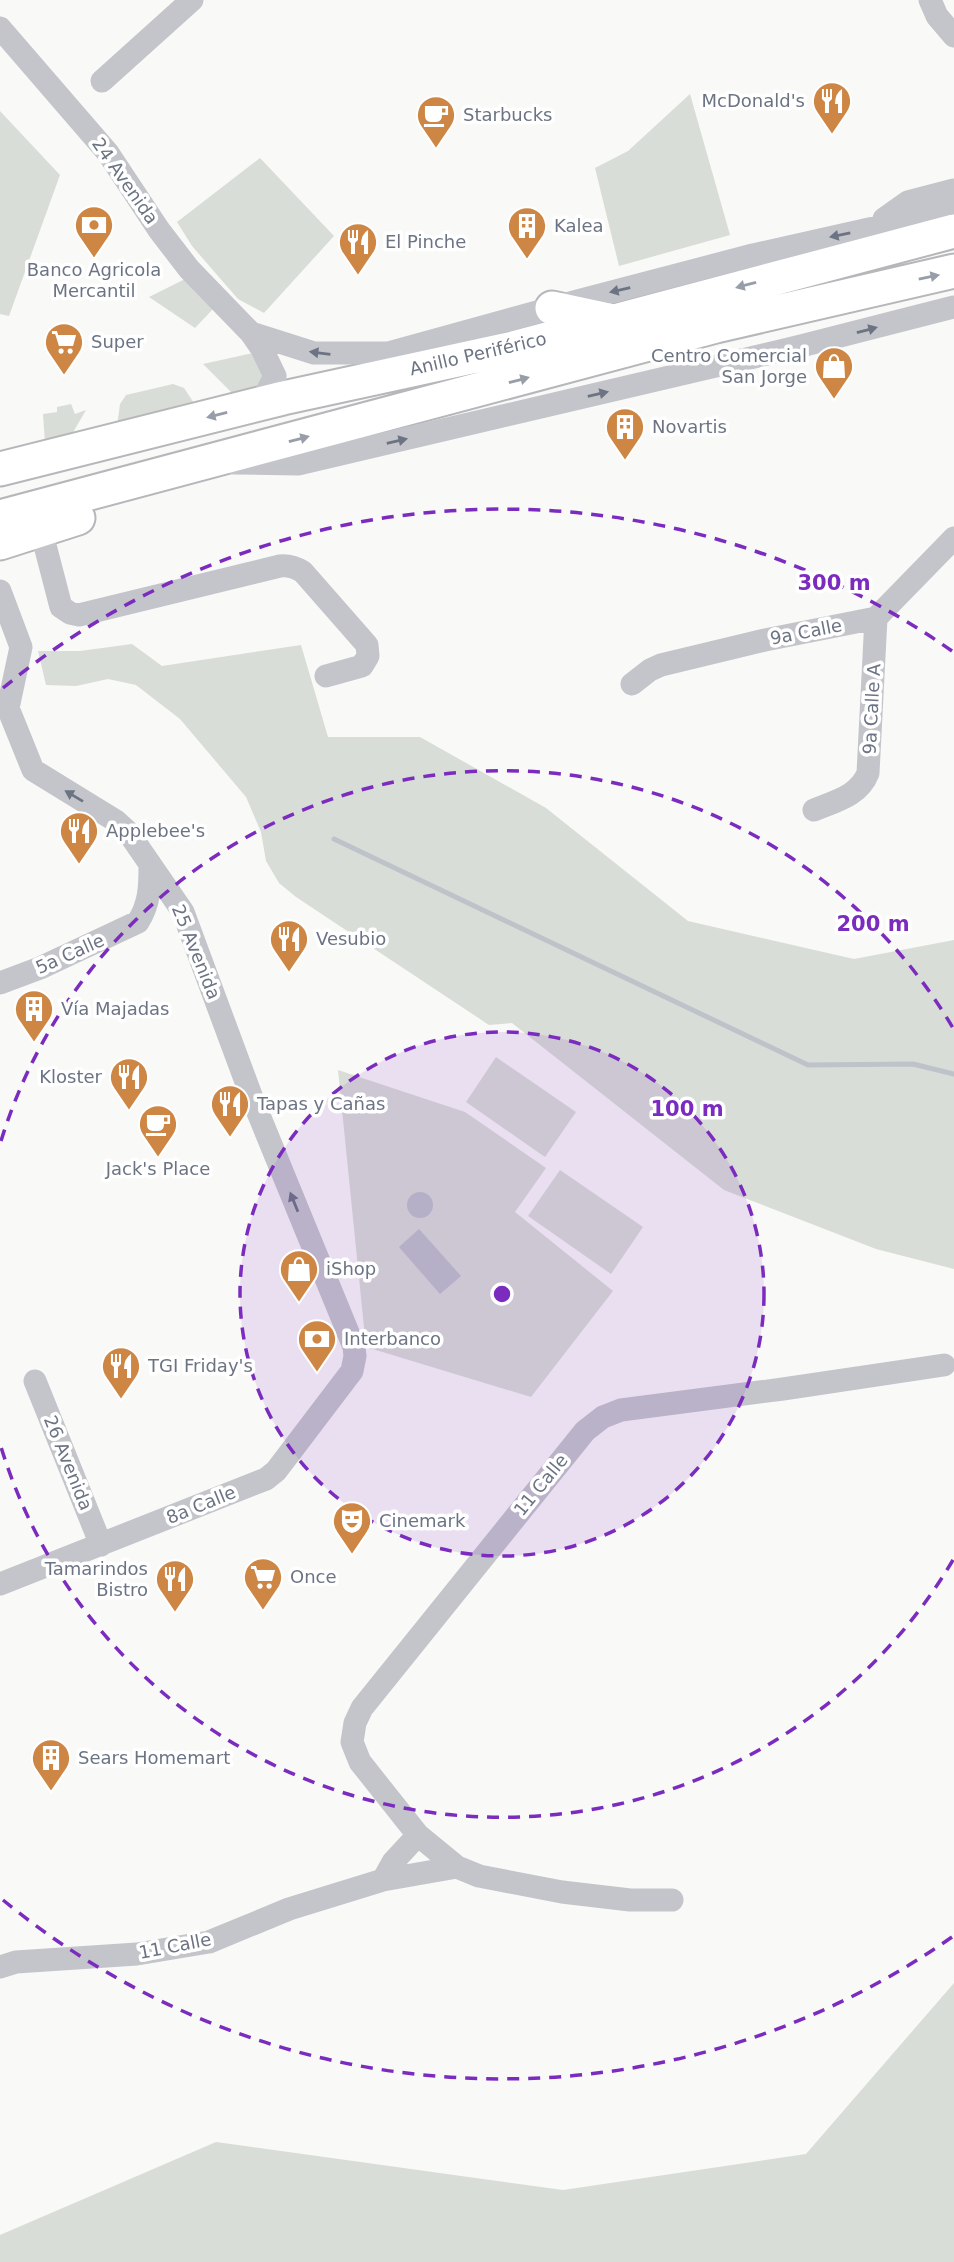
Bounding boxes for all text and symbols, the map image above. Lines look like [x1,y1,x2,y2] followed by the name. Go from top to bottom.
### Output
[811,80,853,135] restaurant icon: McDonald's
[702,90,805,111] place label: McDonald's
[415,94,457,149] cafe icon: Starbucks
[463,104,552,125] place label: Starbucks
[88,134,163,228] street label: 24 Avenida
[73,204,115,259] bank icon: Banco Agricola Mercantil
[506,205,548,260] building icon: Kalea
[554,215,604,236] place label: Kalea
[337,221,379,276] restaurant icon: El Pinche
[829,230,851,241] one-way arrow
[385,231,466,252] place label: El Pinche
[27,259,161,301] place label: Banco Agricola Mercantil
[918,271,940,282] one-way arrow
[735,281,756,291] one-way arrow
[609,285,631,296] one-way arrow
[43,321,85,376] supermarket icon: Super
[856,324,878,335] one-way arrow
[407,328,548,379] street label: Anillo Periférico
[91,331,144,352] place label: Super
[651,345,807,387] place label: Centro Comercial San Jorge
[813,345,855,400] shop icon: Centro Comercial San Jorge
[309,347,331,358] one-way arrow
[509,374,530,384] one-way arrow
[587,388,609,399] one-way arrow
[604,406,646,461] building icon: Novartis
[206,410,228,421] one-way arrow
[652,416,727,437] place label: Novartis
[288,433,310,444] one-way arrow
[386,436,408,447] one-way arrow
[797,571,871,595] text: 300 m
[768,614,844,649] street label: 9a Calle
[859,662,884,755] street label: 9a Calle A
[64,790,83,802] one-way arrow
[58,810,100,865] restaurant icon: Applebee's
[106,820,205,841] place label: Applebee's
[168,901,225,1002] street label: 25 Avenida
[836,912,910,936] text: 200 m
[268,918,310,973] restaurant icon: Vesubio
[316,928,386,949] place label: Vesubio
[32,929,107,978] street label: 5a Calle
[13,988,55,1043] building icon: Vía Majadas
[61,998,170,1019] place label: Vía Majadas
[108,1056,150,1111] restaurant icon: Kloster
[39,1066,103,1087] place label: Kloster
[209,1083,251,1138] restaurant icon: Tapas y Cañas
[256,1093,385,1114] place label: Tapas y Cañas
[650,1097,724,1121] text: 100 m
[137,1103,179,1158] cafe icon: Jack's Place
[105,1158,210,1179] place label: Jack's Place
[288,1191,299,1212] one-way arrow
[278,1248,320,1303] shop icon: iShop
[326,1258,376,1279] place label: iShop
[490,1282,514,1306] centre of rings
[296,1318,338,1373] bank icon: Interbanco
[344,1328,441,1349] place label: Interbanco
[100,1345,142,1400] restaurant icon: TGI Friday's
[147,1355,253,1376] place label: TGI Friday's
[40,1412,97,1513] street label: 26 Avenida
[509,1450,572,1520] street label: 11 Calle
[163,1481,239,1528] street label: 8a Calle
[331,1500,373,1555] theatre icon: Cinemark
[379,1510,466,1531] place label: Cinemark
[242,1556,284,1611] supermarket icon: Once
[44,1558,148,1600] place label: Tamarindos Bistro
[154,1558,196,1613] restaurant icon: Tamarindos Bistro
[290,1566,337,1587] place label: Once
[30,1737,72,1792] building icon: Sears Homemart
[78,1747,230,1768] place label: Sears Homemart
[137,1928,213,1963] street label: 11 Calle

